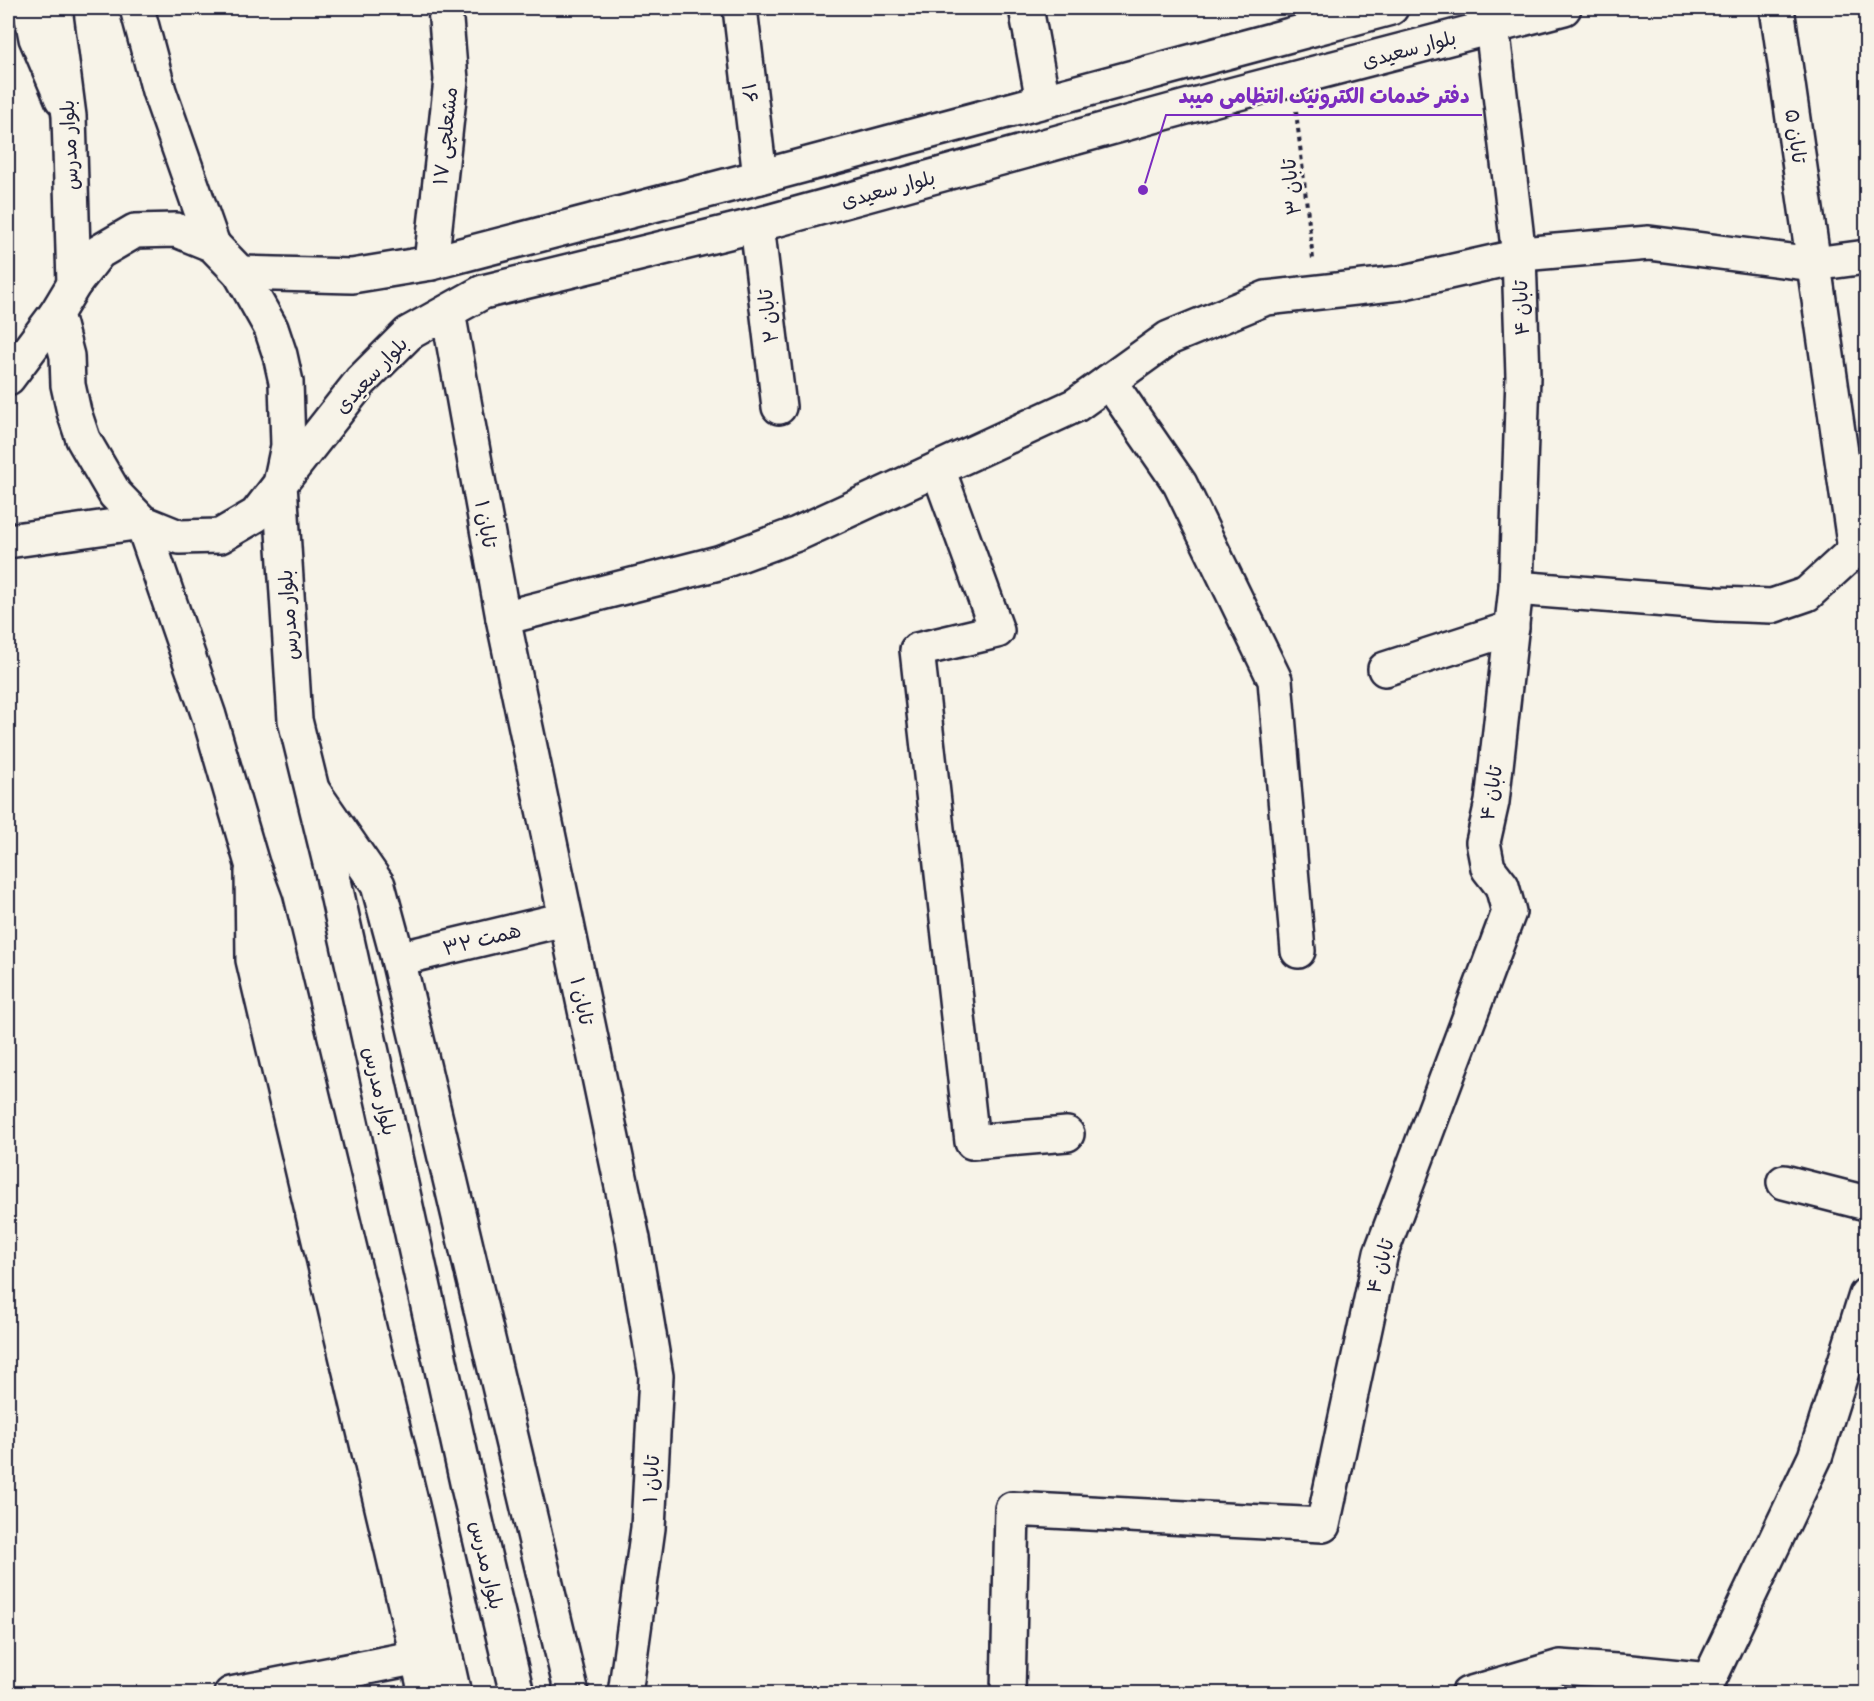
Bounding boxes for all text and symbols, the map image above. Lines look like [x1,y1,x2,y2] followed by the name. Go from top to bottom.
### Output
[1359,25,1460,78] street label: بلوار سعیدی
[1166,76,1482,115] callout: دفتر خدمات الکترونیک انتظامی میبد
[732,82,763,105] street label: ۱۶
[1178,83,1470,113] text: دفتر خدمات الکترونیک انتظامی میبد
[428,86,467,187] street label: مشعلچی ۱۷
[55,99,88,191] street label: بلوار مدرس
[1775,107,1812,165] street label: تابان ۵
[1276,157,1311,217] street label: تابان ۳
[838,165,939,218] street label: بلوار سعیدی
[1508,279,1539,336] street label: تابان ۴
[753,287,788,344] street label: تابان ۲
[329,332,416,422] street label: بلوار سعیدی
[465,498,502,551] street label: تابان ۱
[273,569,308,661] street label: بلوار مدرس
[1475,764,1512,823] street label: تابان ۴
[441,918,525,965] street label: همت ۳۲
[560,975,599,1028] street label: تابان ۱
[353,1044,402,1139] street label: بلوار مدرس
[1361,1236,1404,1297] street label: تابان ۴
[638,1454,669,1504] street label: تابان ۱
[460,1518,509,1613] street label: بلوار مدرس

